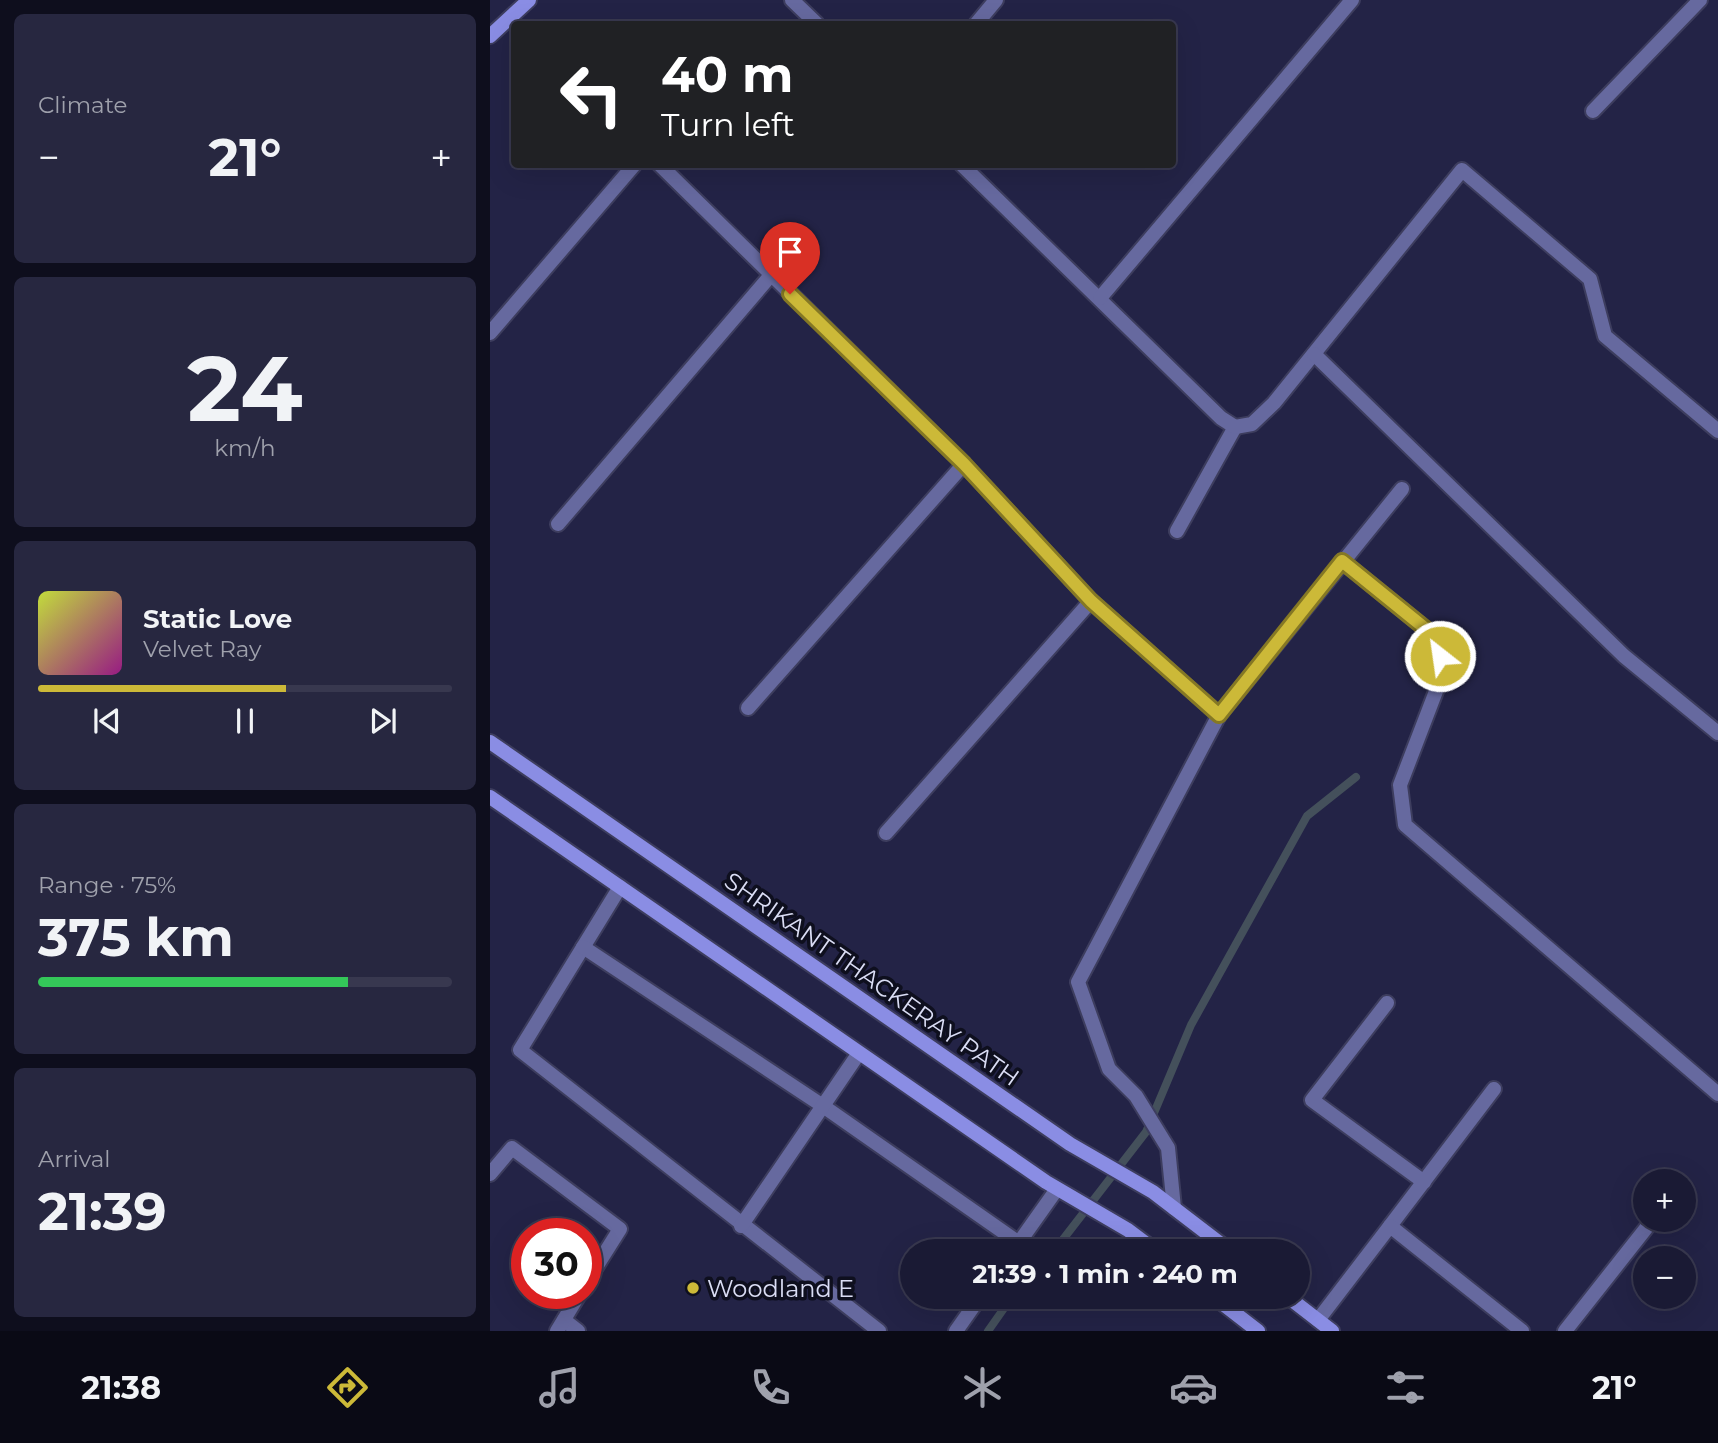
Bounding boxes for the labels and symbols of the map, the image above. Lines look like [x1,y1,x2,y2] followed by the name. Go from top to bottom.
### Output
[760,222,820,294] pin
[1403,619,1477,693] position arrow
[719,866,1025,1092] street label: SHRIKANT THACKERAY PATH
[511,1218,602,1309] speed limit sign: 30
[707,1274,854,1303] place label: Woodland E
[685,1280,701,1296] marker: Woodland E

